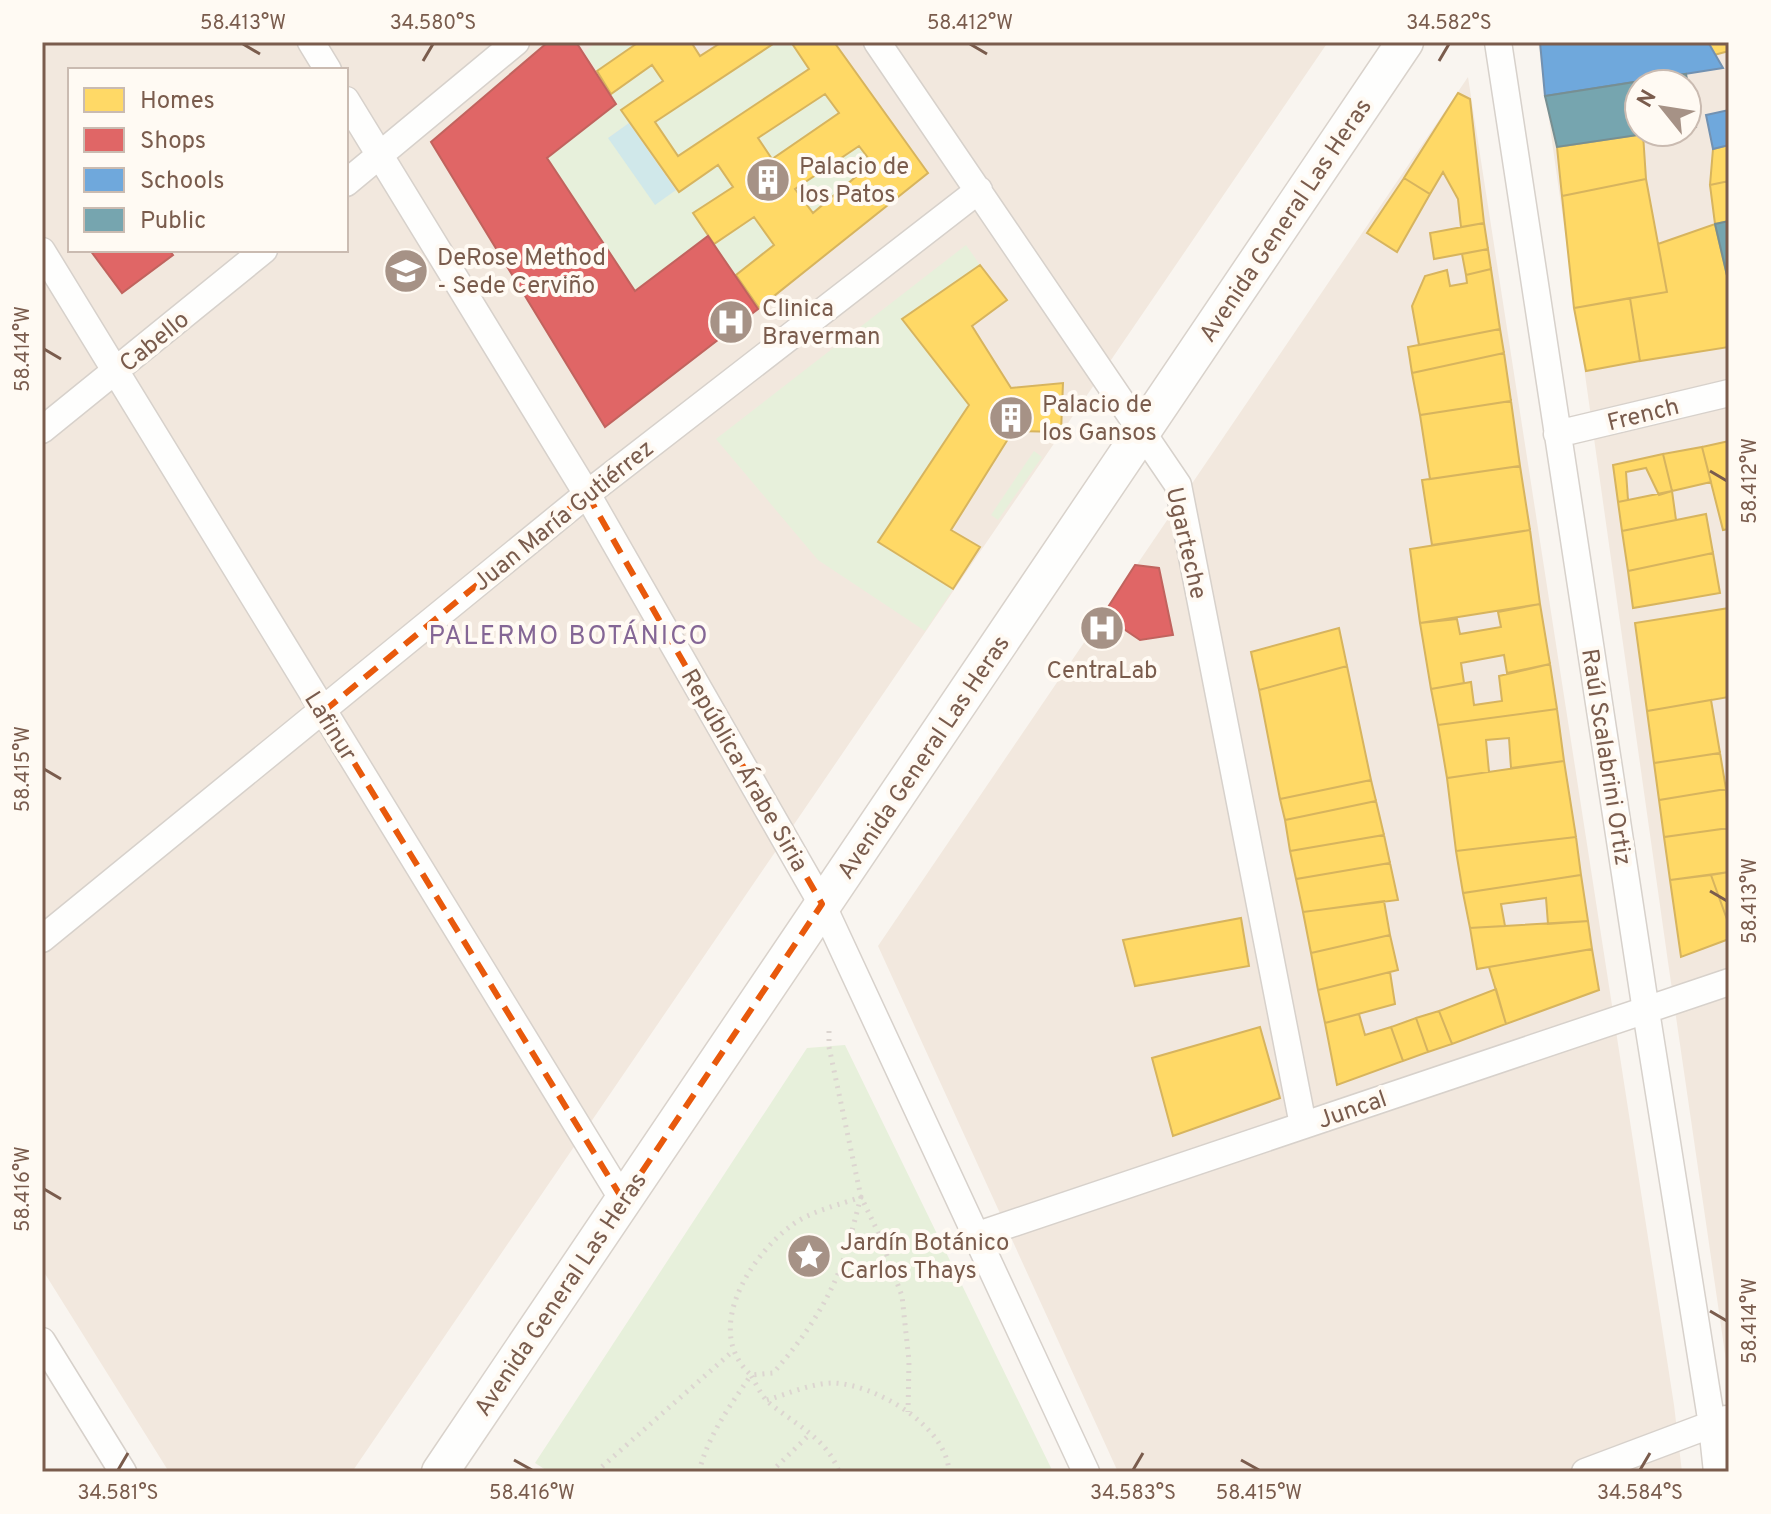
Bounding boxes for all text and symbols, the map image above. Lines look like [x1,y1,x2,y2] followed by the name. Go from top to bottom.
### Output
[200,11,286,37] text: 58.413°W
[390,11,476,37] text: 34.580°S
[927,11,1013,37] text: 58.412°W
[1406,11,1492,37] text: 34.582°S
[68,68,348,252] legend
[1623,68,1703,148] north arrow
[1632,86,1663,113] text: N
[140,87,215,117] text: Homes
[1194,94,1379,349] street label: Avenida General Las Heras
[140,127,206,157] text: Shops
[799,153,909,211] place label: Palacio de los Patos
[744,156,792,204] building icon: Palacio de los Patos
[140,167,225,197] text: Schools
[140,207,206,237] text: Public
[437,244,606,302] place label: DeRose Method - Sede Cerviño
[382,247,430,295] school or university icon: DeRose Method - Sede Cerviño
[762,295,881,353] place label: Clinica Braverman
[707,298,755,346] hospital icon: Clinica Braverman
[114,305,196,380] street label: Cabello
[11,306,37,392] text: 58.414°W
[1042,391,1157,449] place label: Palacio de los Gansos
[1604,393,1683,439] street label: French
[987,394,1035,442] building icon: Palacio de los Gansos
[468,434,661,599] street label: Juan María Gutiérrez
[1738,438,1764,524] text: 58.412°W
[1158,485,1212,602] street label: Ugarteche
[1078,604,1126,652] hospital icon: CentraLab
[428,619,710,654] district label: PALERMO BOTÁNICO
[832,631,1017,886] street label: Avenida General Las Heras
[1573,647,1637,868] street label: Raúl Scalabrini Ortiz
[1046,657,1158,687] place label: CentraLab
[673,663,815,878] street label: República Árabe Siria
[296,687,362,768] street label: Lafinur
[11,726,37,812] text: 58.415°W
[1738,858,1764,944] text: 58.413°W
[1314,1085,1391,1137] street label: Juncal
[11,1146,37,1232] text: 58.416°W
[469,1168,654,1423] street label: Avenida General Las Heras
[840,1229,1010,1287] place label: Jardín Botánico Carlos Thays
[785,1232,833,1280] place icon: Jardín Botánico Carlos Thays
[1738,1278,1764,1364] text: 58.414°W
[77,1481,159,1507] text: 34.581°S
[489,1481,575,1507] text: 58.416°W
[1090,1481,1176,1507] text: 34.583°S
[1216,1481,1302,1507] text: 58.415°W
[1597,1481,1683,1507] text: 34.584°S

